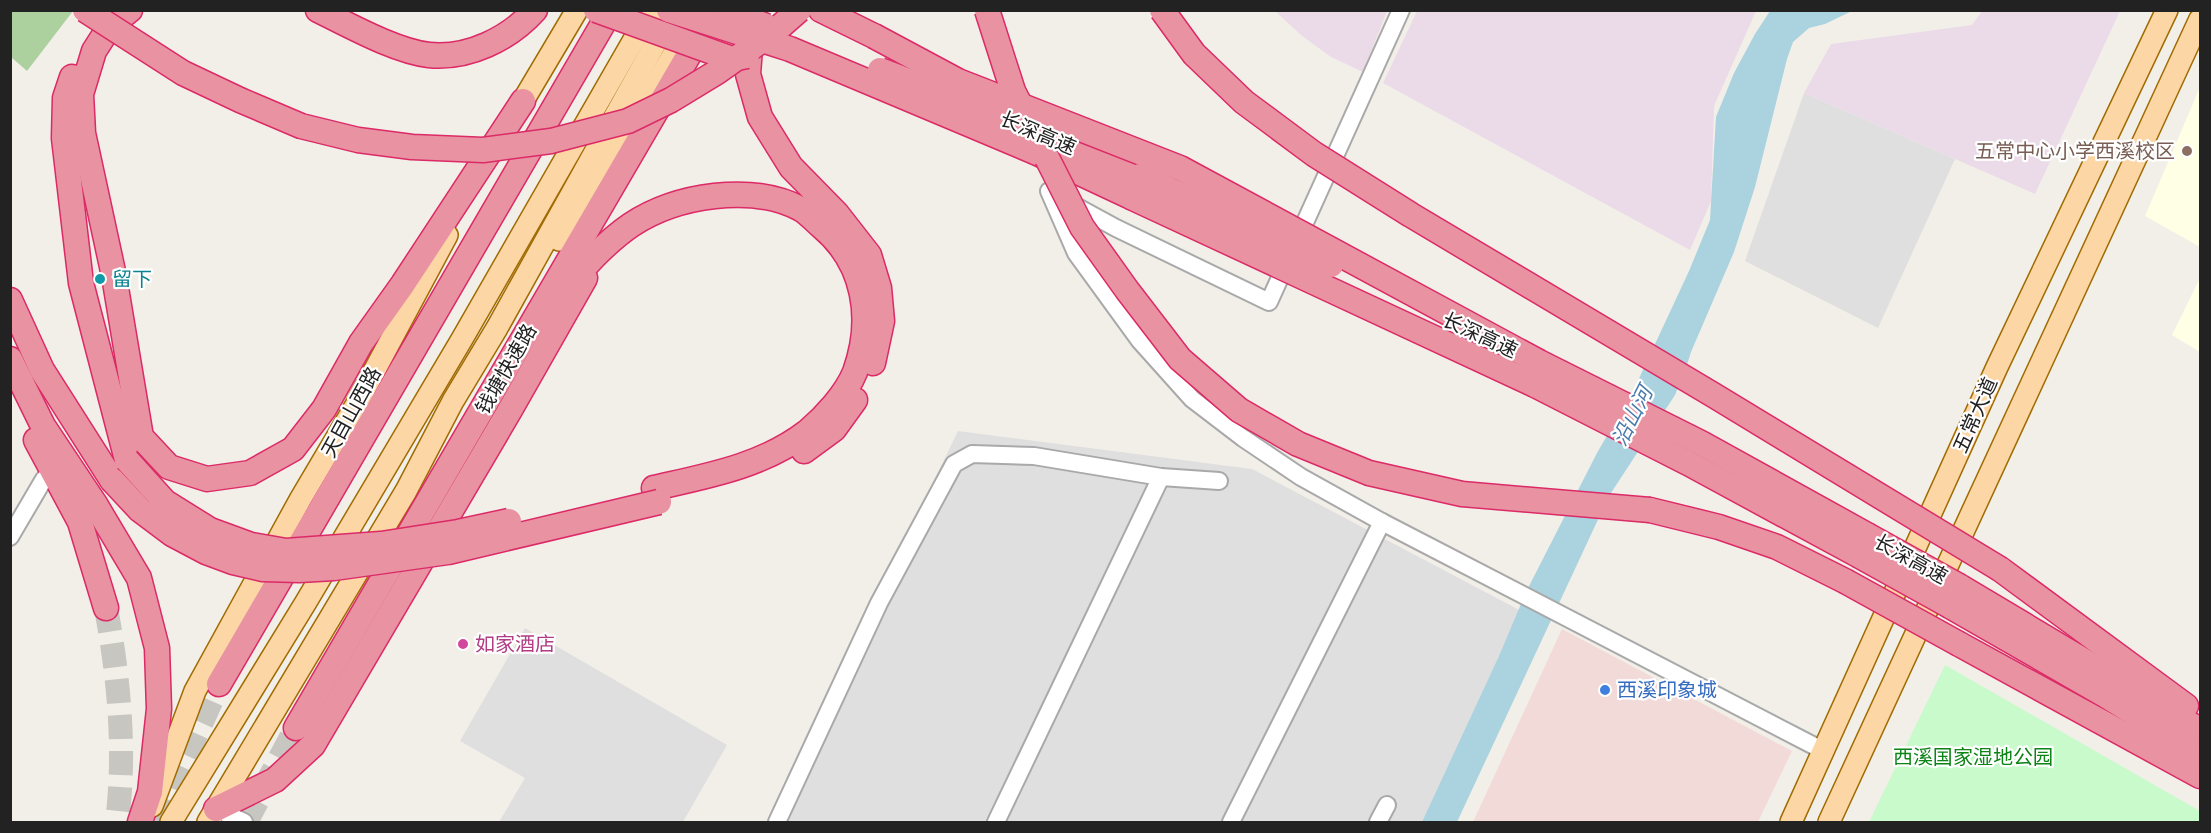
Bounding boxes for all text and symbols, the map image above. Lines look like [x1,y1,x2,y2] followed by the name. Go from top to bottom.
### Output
[996,106,1080,160] street label: 长深高速
[1975,139,2175,163] place label: 五常中心小学西溪校区
[2180,144,2194,158] marker: 五常中心小学西溪校区
[112,267,152,291] place label: 留下
[93,272,107,286] marker: 留下
[1439,307,1521,363] street label: 长深高速
[471,320,541,418] street label: 钱塘快速路
[316,362,386,462] street label: 天目山西路
[1948,374,2002,456] street label: 五常大道
[1607,379,1659,450] water label: 沿山河
[1870,529,1952,589] street label: 长深高速
[475,632,555,656] place label: 如家酒店
[456,637,470,651] marker: 如家酒店
[1617,678,1717,702] place label: 西溪印象城
[1598,683,1612,697] marker: 西溪印象城
[1893,745,2053,769] park label: 西溪国家湿地公园

